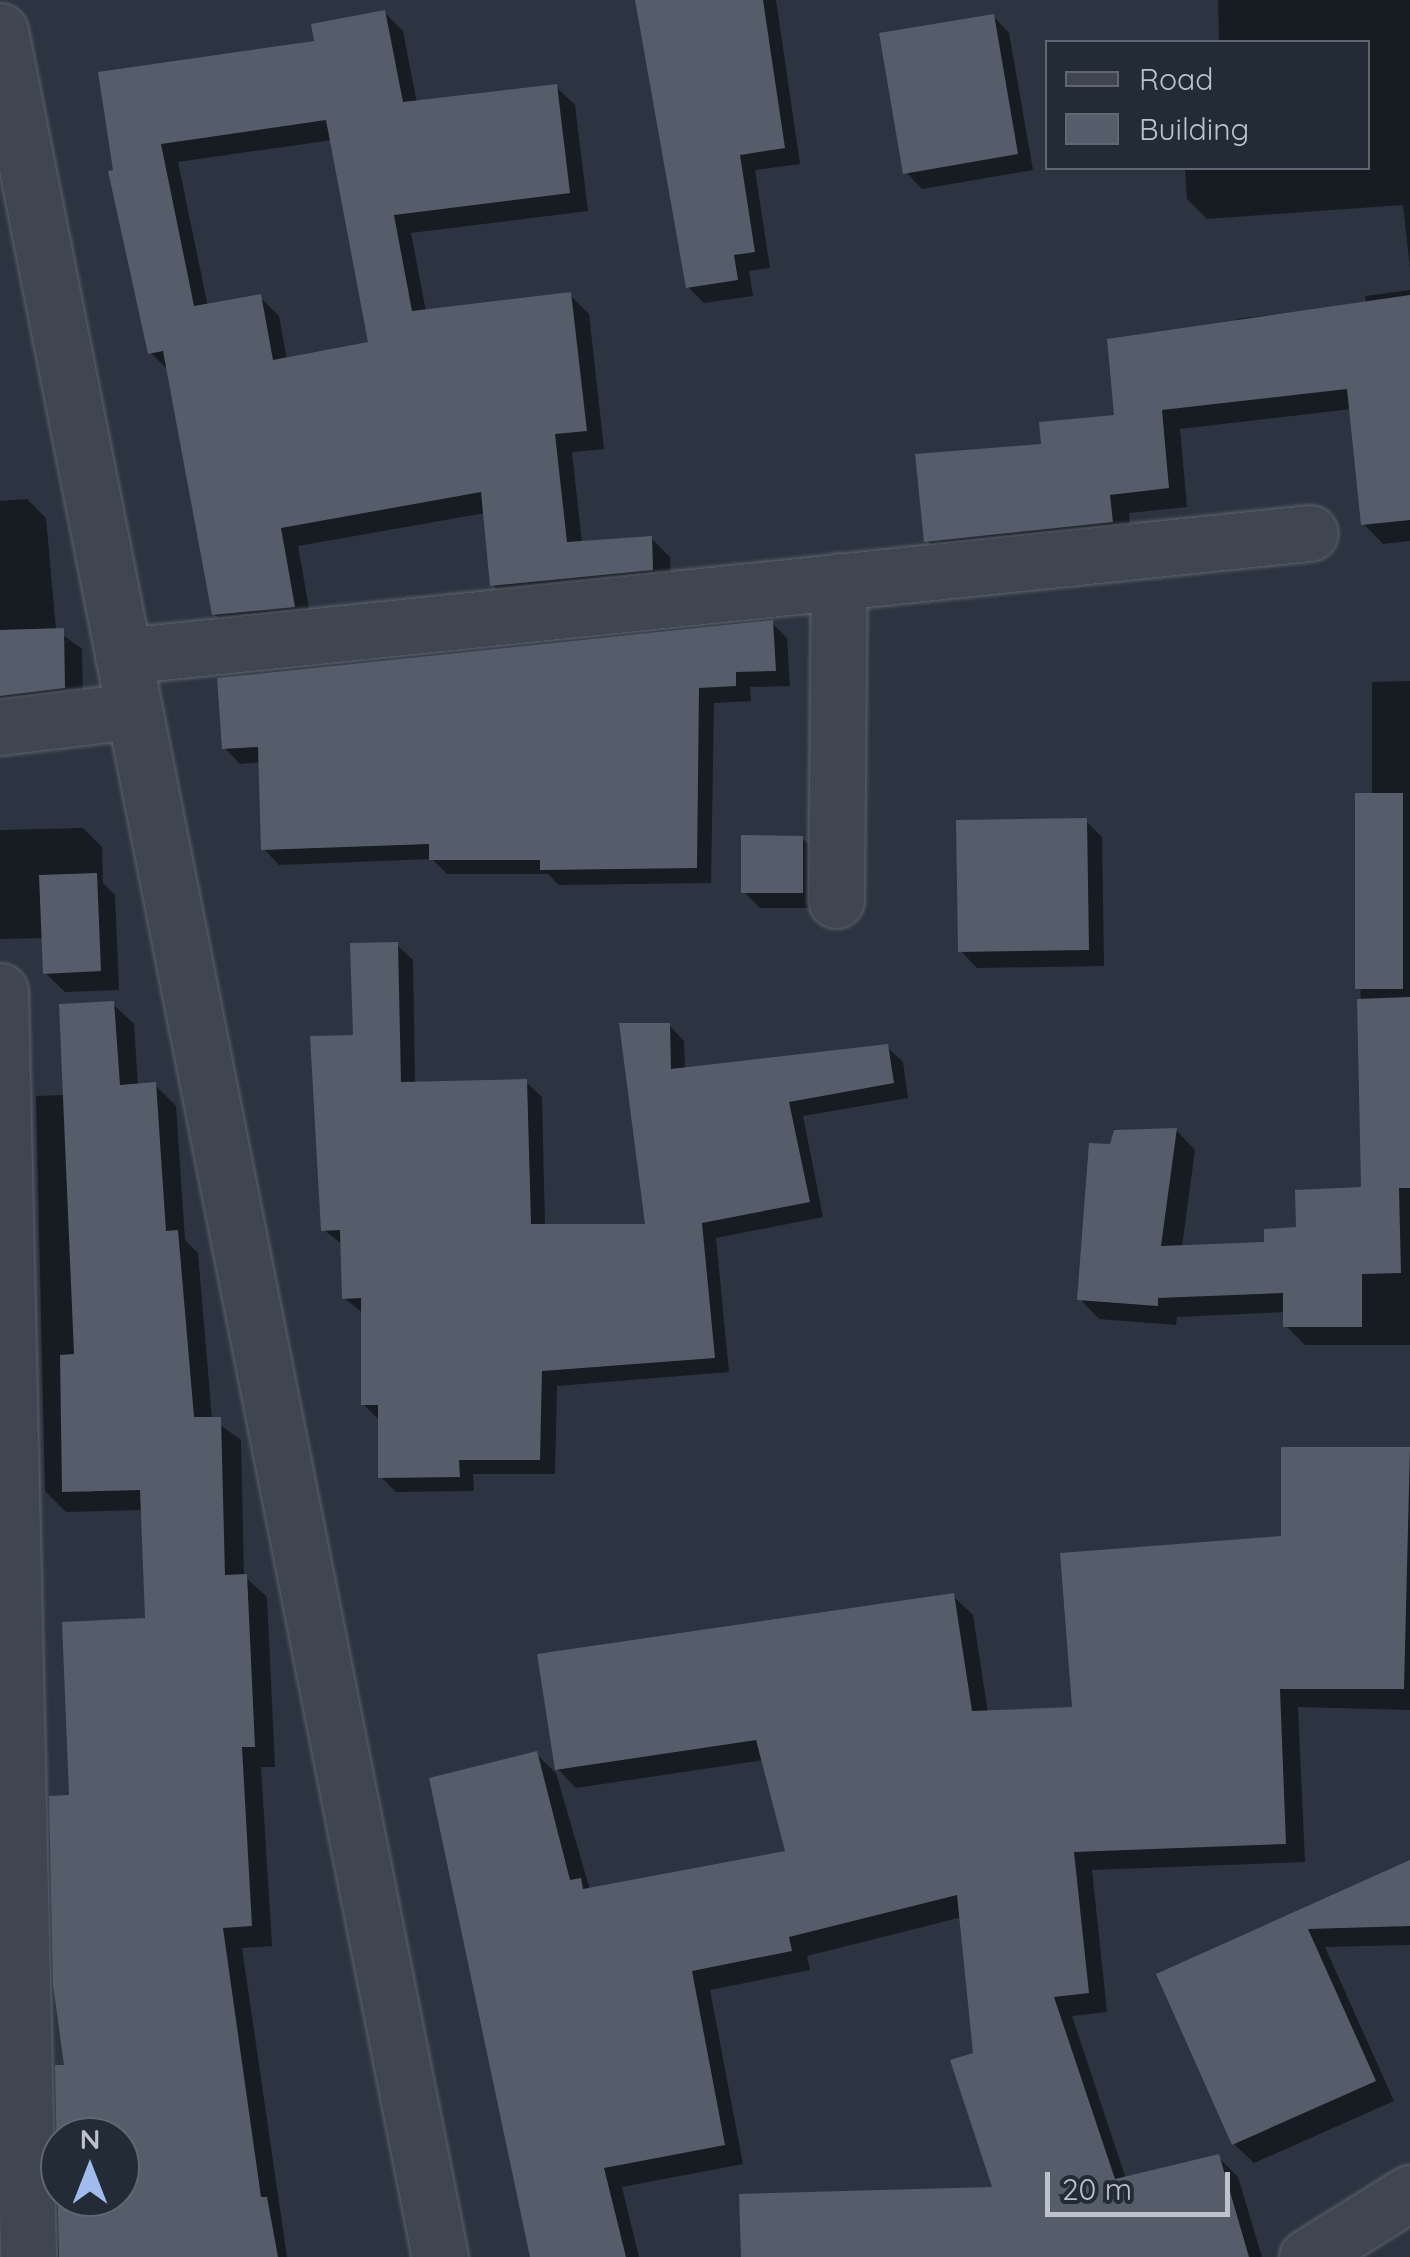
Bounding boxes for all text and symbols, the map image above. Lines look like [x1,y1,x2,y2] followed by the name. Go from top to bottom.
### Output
[1045,40,1370,170] legend
[1139,60,1213,98] text: Road
[1139,110,1249,148] text: Building
[40,2117,140,2217] north arrow
[80,2121,100,2156] text: N
[1050,2152,1235,2214] scale bar
[1062,2170,1132,2208] text: 20 m

